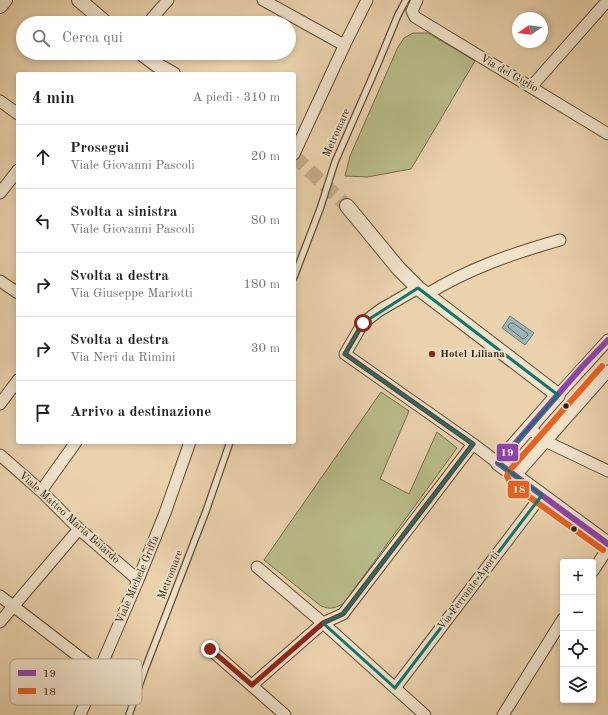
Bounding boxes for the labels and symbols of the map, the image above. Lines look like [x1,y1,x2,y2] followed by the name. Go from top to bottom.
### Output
[512,12,548,48] north arrow
[478,53,540,95] street label: Via del Giglio
[321,107,353,159] street label: Metromare
[354,314,372,332] route start
[427,349,437,359] marker: Hotel Liliana
[440,349,505,360] place label: Hotel Liliana
[561,401,571,411] unlabelled marker
[496,443,519,462] line badge: 19
[501,448,513,459] text: 19
[17,470,121,566] street label: Viale Matteo Maria Boiardo
[507,480,530,499] line badge: 18
[513,485,525,496] text: 18
[569,524,579,534] unlabelled marker
[114,534,162,626] street label: Viale Michele Griffa
[157,549,185,601] street label: Metromare
[436,550,502,632] street label: Via Ferrante Aporti
[201,640,219,658] route end
[10,659,142,705] legend
[43,669,56,680] text: 19
[43,687,56,698] text: 18

